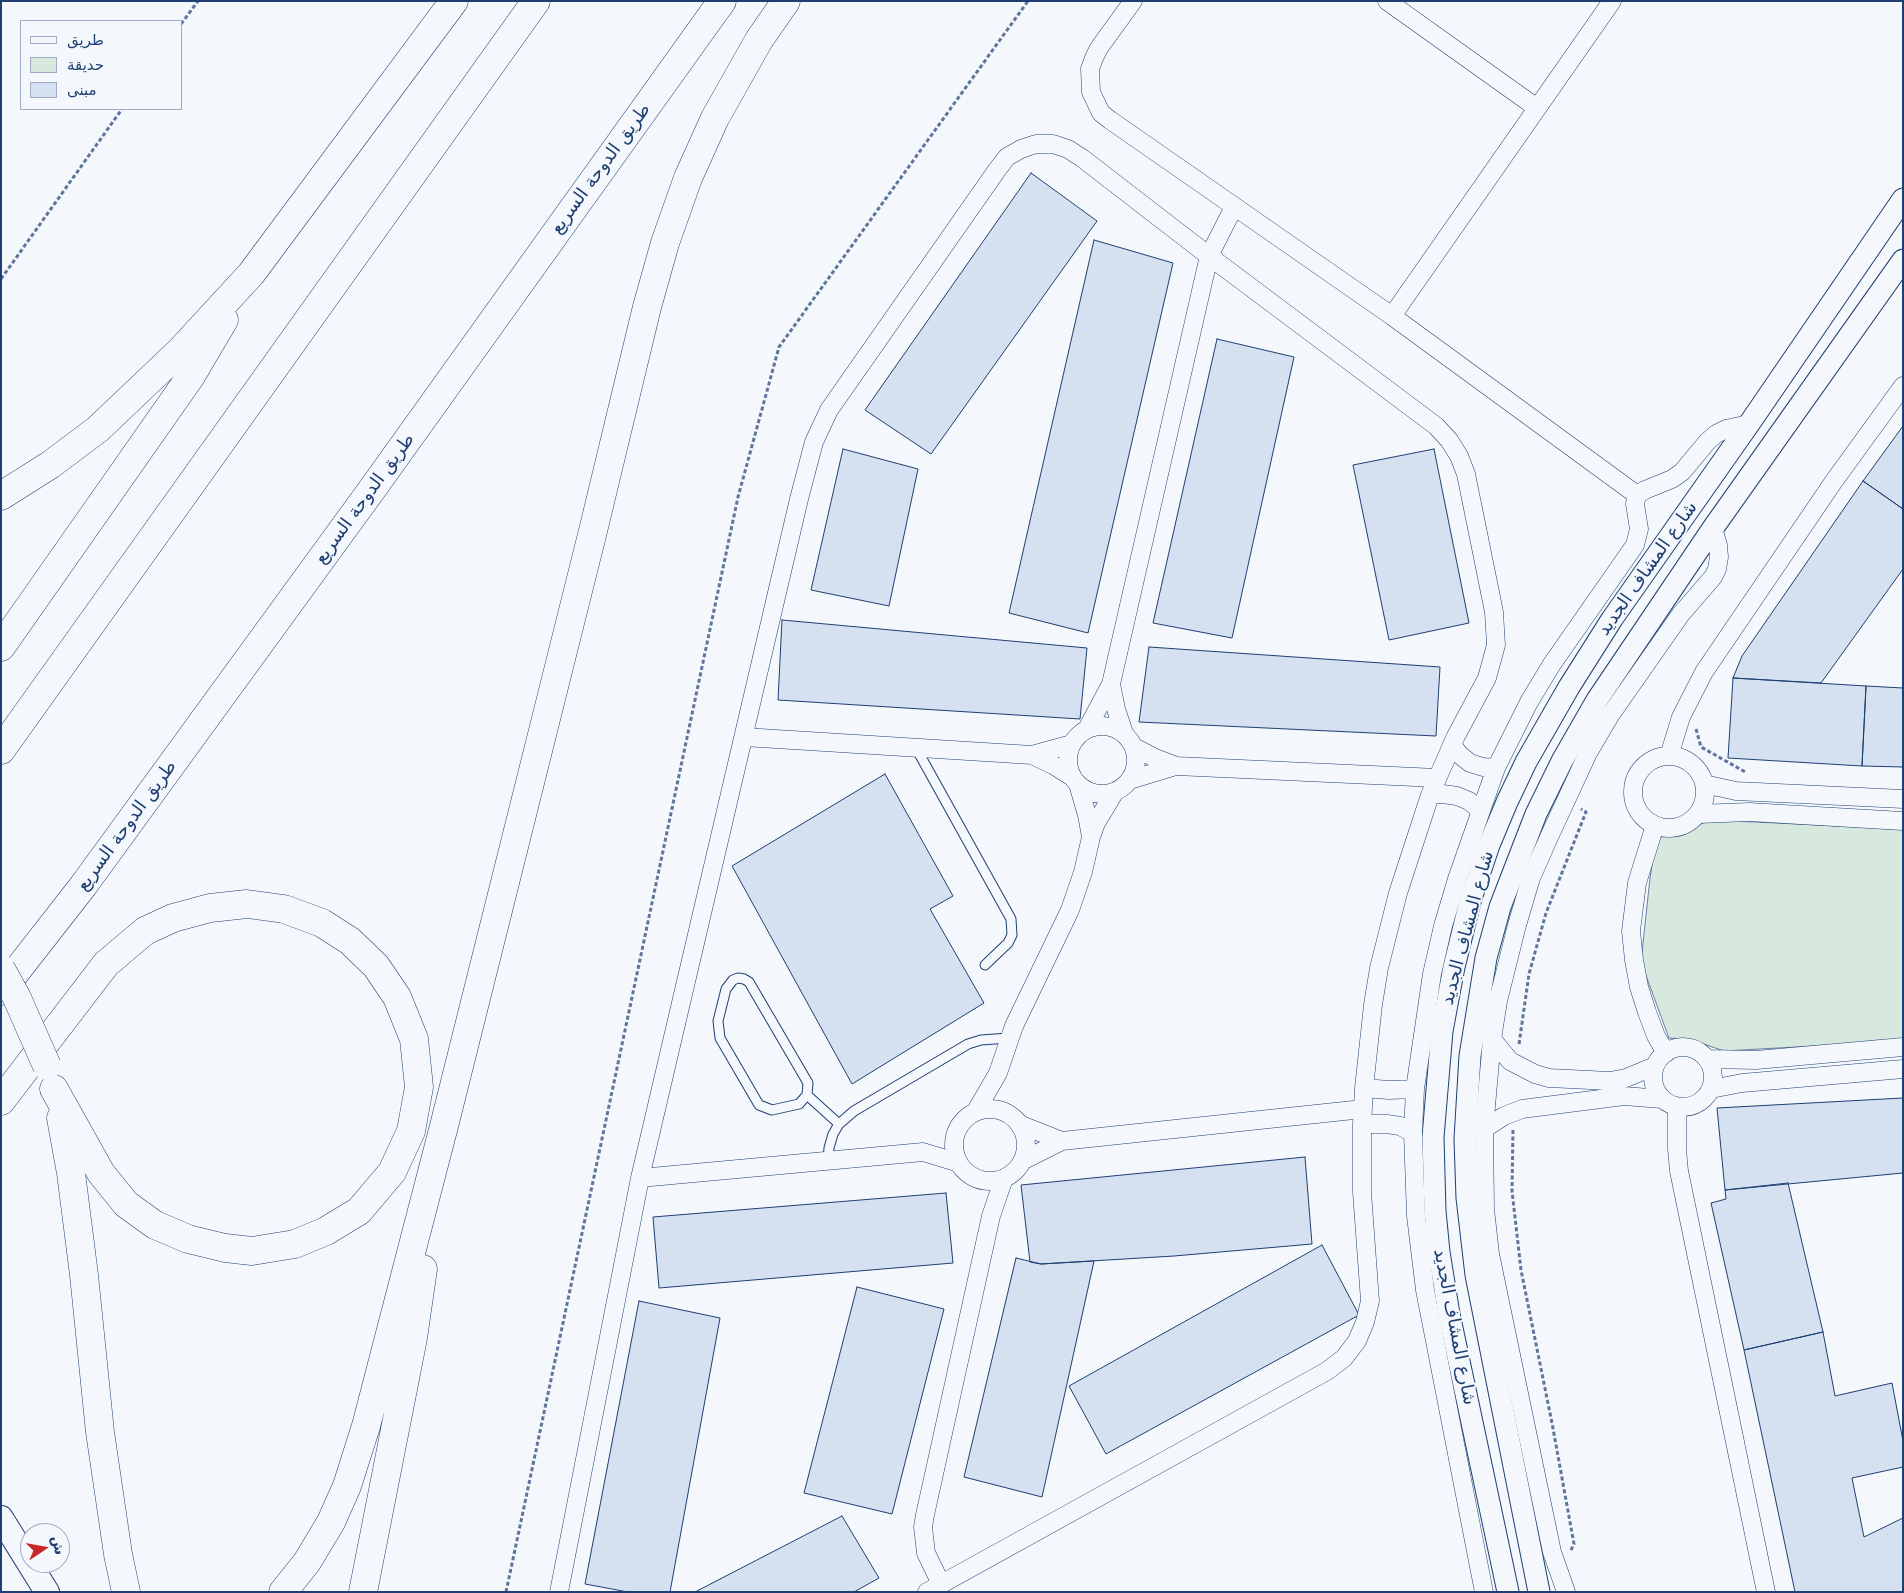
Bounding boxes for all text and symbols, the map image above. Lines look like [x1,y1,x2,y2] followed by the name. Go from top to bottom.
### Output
[20,20,182,110] legend
[67,31,104,49] text: طريق
[67,56,104,74] text: حديقة
[67,81,97,99] text: مبنى
[546,99,656,239] street label: طريق الدوحة السريع
[310,429,420,569] street label: طريق الدوحة السريع
[1594,498,1702,640] street label: شارع المشاف الجديد
[72,756,182,896] street label: طريق الدوحة السريع
[1437,849,1499,1007] street label: شارع المشاف الجديد
[1428,1247,1480,1407] street label: شارع المشاف الجديد
[20,1523,70,1573] north arrow
[49,1534,69,1556] text: ش

